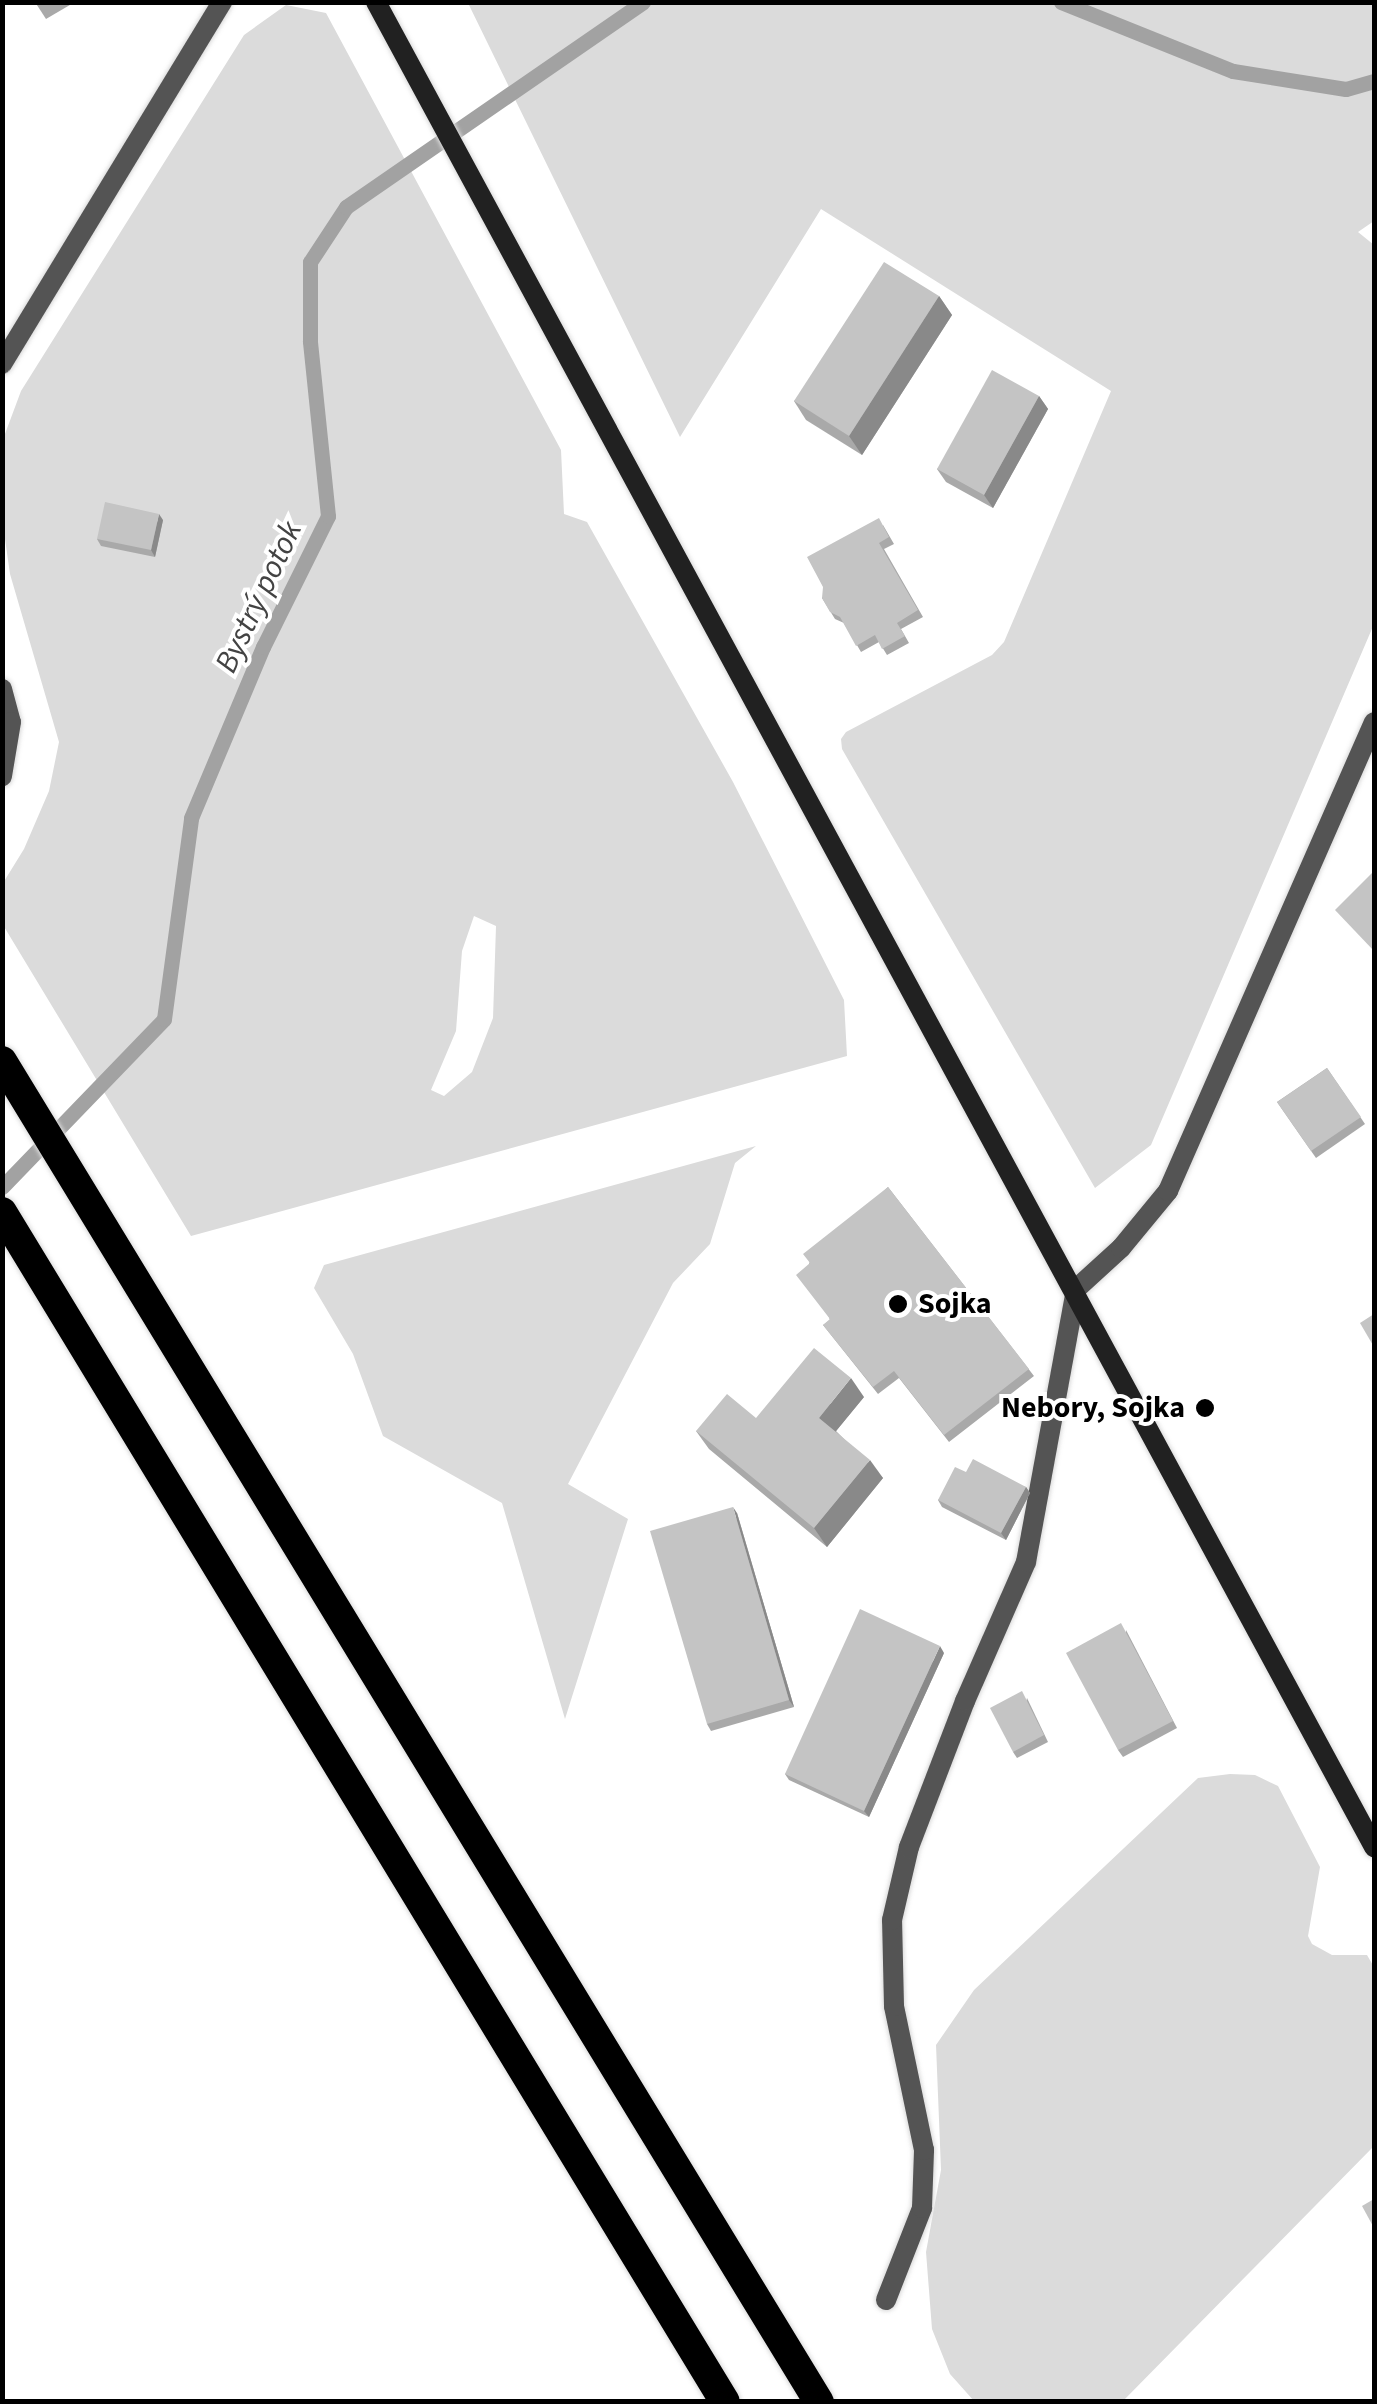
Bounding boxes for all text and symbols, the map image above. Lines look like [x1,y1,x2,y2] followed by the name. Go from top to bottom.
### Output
[207,515,311,679] water label: Bystrý potok
[918,1286,992,1322] place label: Sojka
[887,1293,909,1315] marker: Sojka
[1001,1390,1185,1426] place label: Nebory, Sojka
[1194,1397,1216,1419] marker: Nebory, Sojka

